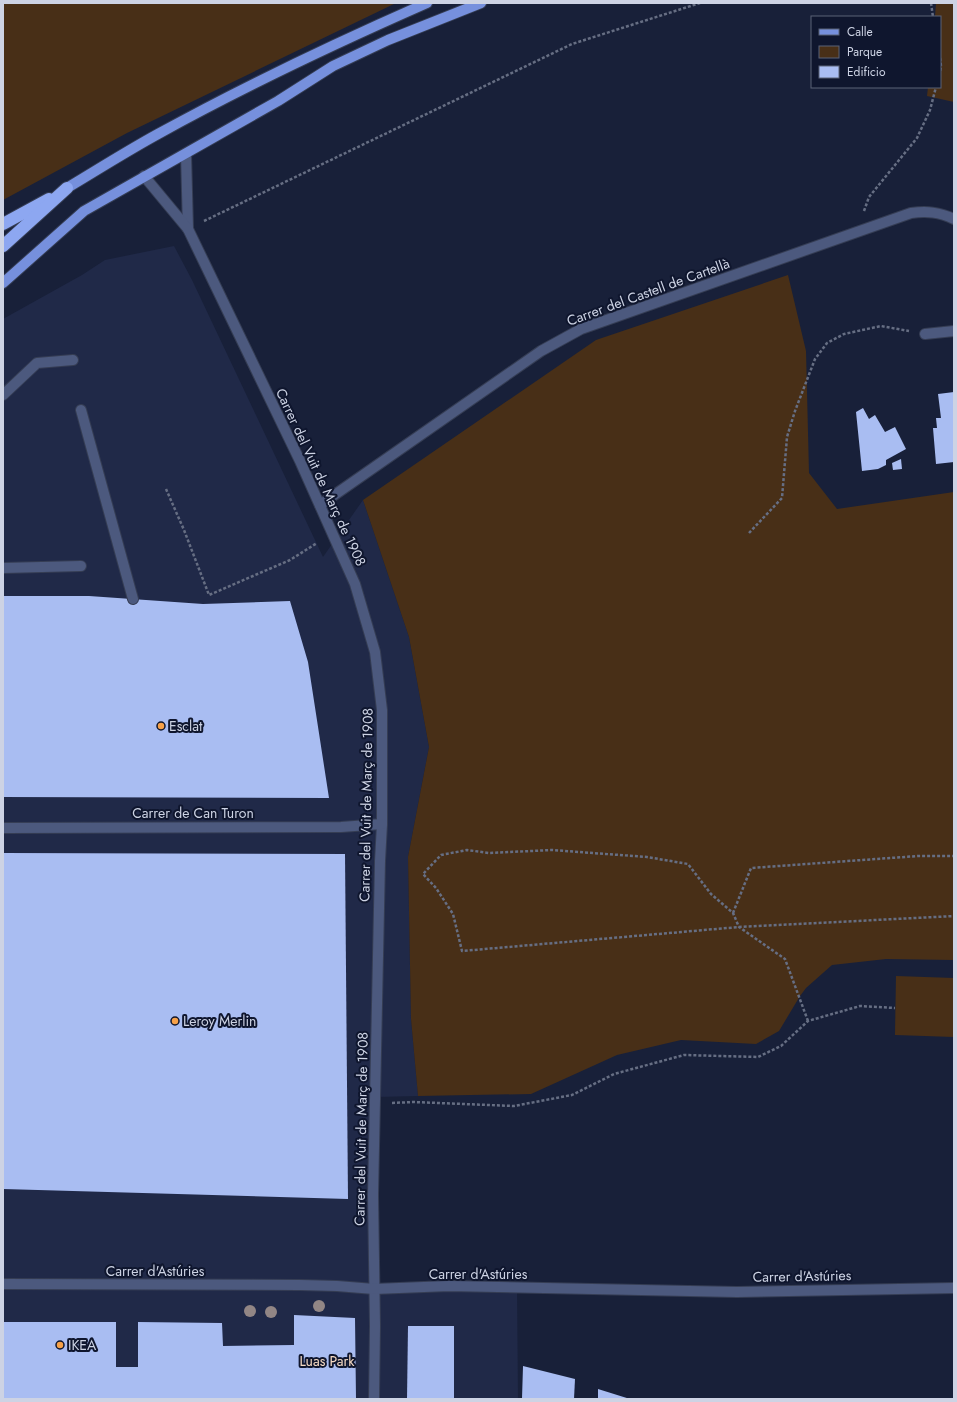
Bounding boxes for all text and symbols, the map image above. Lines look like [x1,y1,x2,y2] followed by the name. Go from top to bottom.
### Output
[811,16,941,88] legend
[847,23,873,41] text: Calle
[847,43,882,61] text: Parque
[847,63,886,81] text: Edificio
[564,253,732,331] street label: Carrer del Castell de Cartellà
[271,385,371,569] street label: Carrer del Vuit de Març de 1908
[354,708,378,902] street label: Carrer del Vuit de Març de 1908
[169,716,203,736] place label: Esclat
[156,721,166,731] marker: Esclat
[132,803,254,823] street label: Carrer de Can Turon
[183,1011,256,1031] place label: Leroy Merlin
[170,1016,180,1026] marker: Leroy Merlin
[349,1032,373,1226] street label: Carrer del Vuit de Març de 1908
[106,1261,205,1281] street label: Carrer d'Astúries
[429,1264,528,1284] street label: Carrer d'Astúries
[752,1265,852,1287] street label: Carrer d'Astúries
[68,1335,97,1355] place label: IKEA
[55,1340,65,1350] marker: IKEA
[300,1351,355,1371] park label: Luas Park

